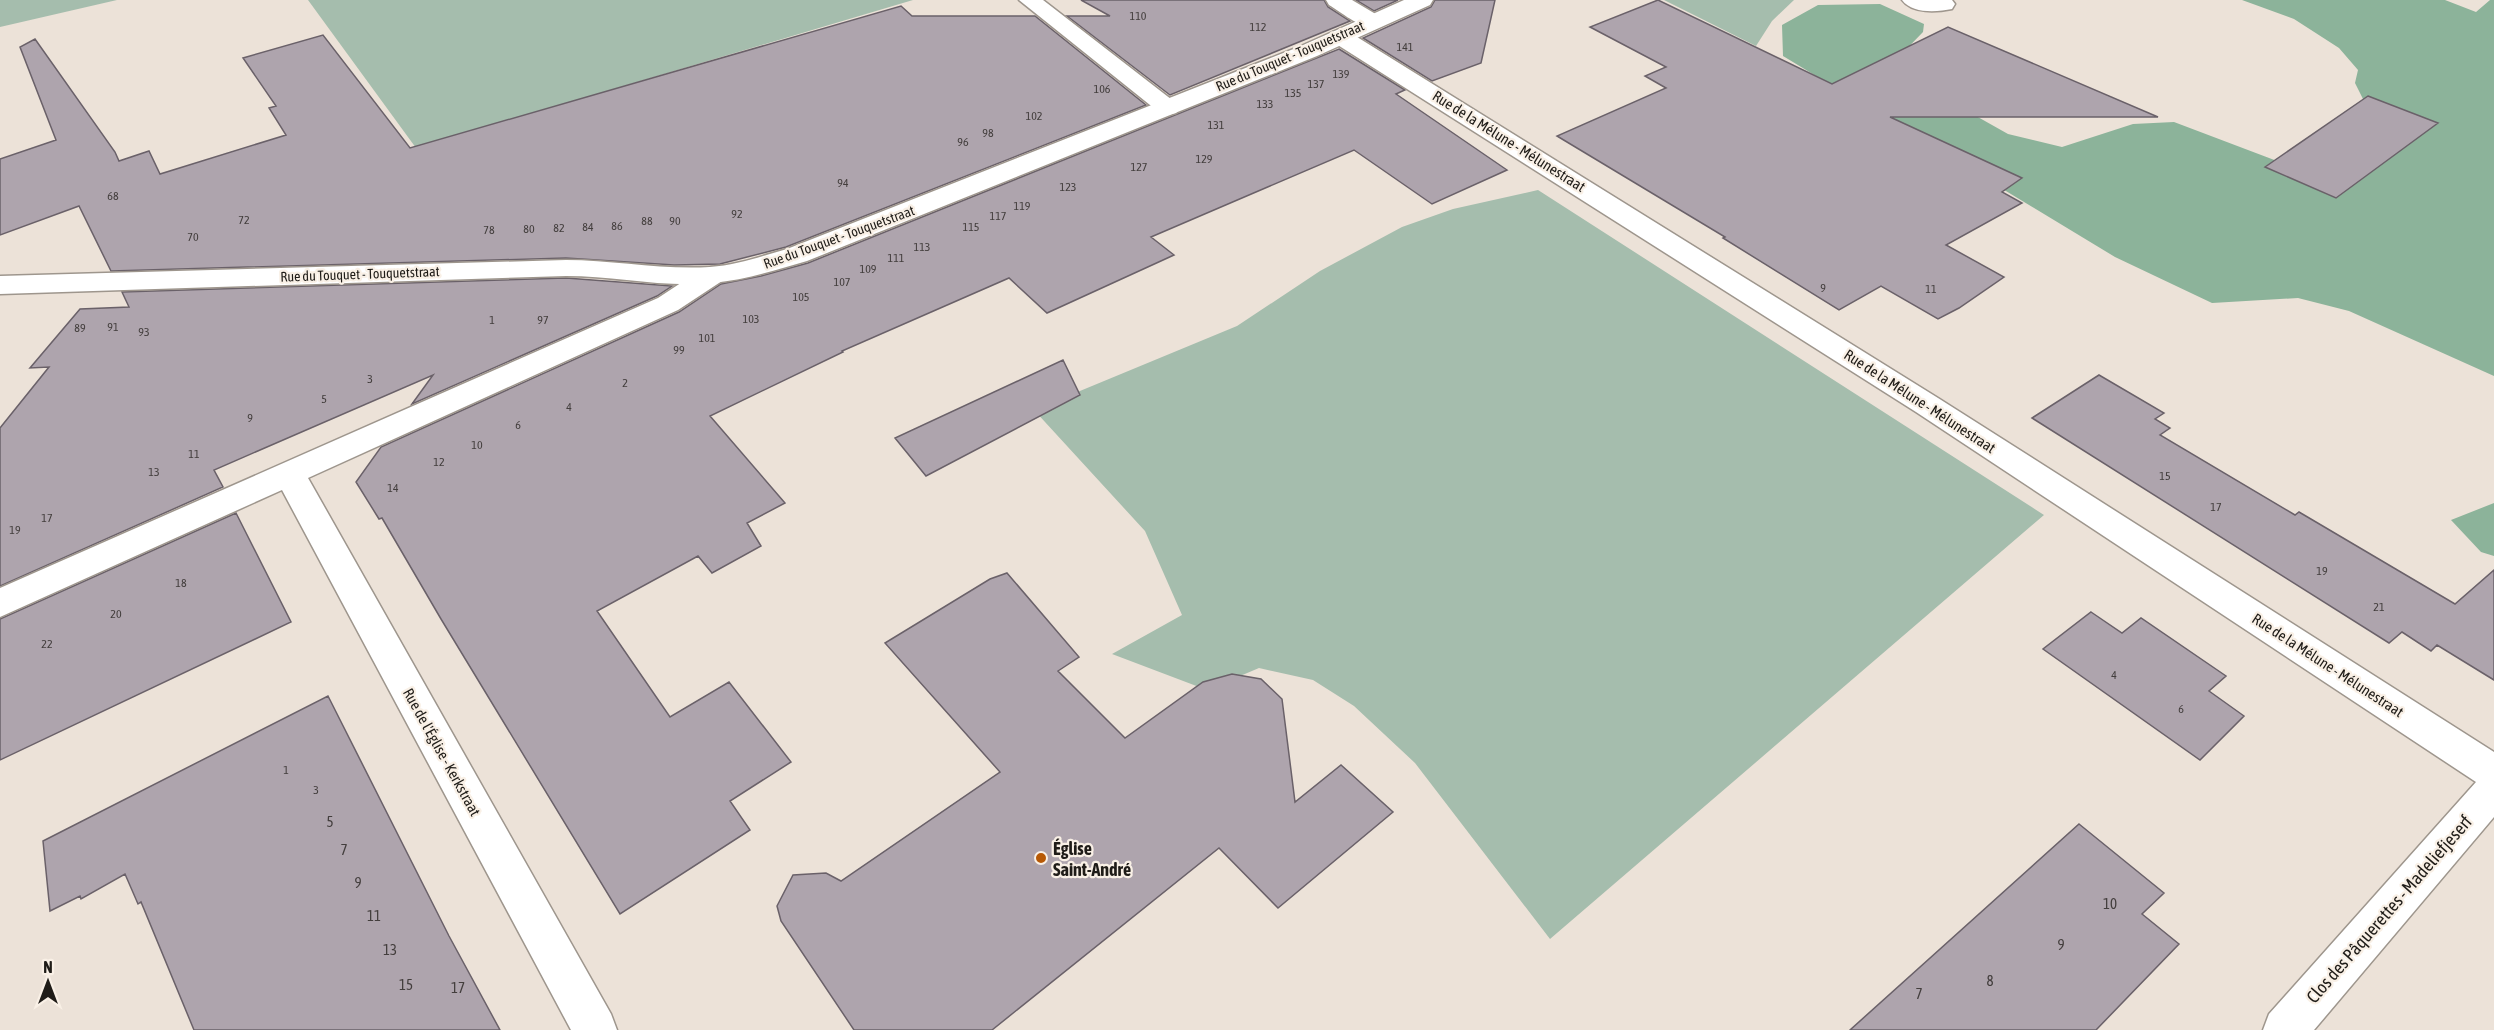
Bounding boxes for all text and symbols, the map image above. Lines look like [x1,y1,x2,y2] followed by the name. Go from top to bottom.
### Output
[1130,9,1147,23] house number: 110
[1213,17,1367,95] street label: Rue du Touquet - Touquetstraat
[1250,20,1266,34] house number: 112
[1397,40,1414,54] house number: 141
[1333,67,1350,81] house number: 139
[1308,77,1325,91] house number: 137
[1094,82,1111,96] house number: 106
[1285,86,1301,100] house number: 135
[1430,87,1588,195] street label: Rue de la Mélune - Mélunestraat
[1257,97,1273,111] house number: 133
[1026,109,1042,123] house number: 102
[1208,118,1225,132] house number: 131
[982,126,994,140] house number: 98
[957,135,969,149] house number: 96
[1196,152,1213,166] house number: 129
[1131,160,1148,174] house number: 127
[837,176,849,190] house number: 94
[1060,180,1076,194] house number: 123
[107,189,119,203] house number: 68
[1014,199,1031,213] house number: 119
[761,202,917,272] street label: Rue du Touquet - Touquetstraat
[731,207,743,221] house number: 92
[990,209,1007,223] house number: 117
[238,213,250,227] house number: 72
[641,214,653,228] house number: 88
[669,214,681,228] house number: 90
[611,219,623,233] house number: 86
[582,220,594,234] house number: 84
[963,220,979,234] house number: 115
[553,221,565,235] house number: 82
[523,222,535,236] house number: 80
[483,223,495,237] house number: 78
[187,230,199,244] house number: 70
[914,240,930,254] house number: 113
[888,251,905,265] house number: 111
[860,262,877,276] house number: 109
[280,263,440,285] street label: Rue du Touquet - Touquetstraat
[834,275,851,289] house number: 107
[1820,281,1826,295] house number: 9
[1925,282,1937,296] house number: 11
[793,290,809,304] house number: 105
[743,312,759,326] house number: 103
[489,313,495,327] house number: 1
[537,313,549,327] house number: 97
[107,320,119,334] house number: 91
[74,321,86,335] house number: 89
[138,325,150,339] house number: 93
[699,331,716,345] house number: 101
[673,343,685,357] house number: 99
[1841,346,1999,456] street label: Rue de la Mélune - Mélunestraat
[367,372,373,386] house number: 3
[622,376,628,390] house number: 2
[321,392,327,406] house number: 5
[566,400,572,414] house number: 4
[247,411,253,425] house number: 9
[515,418,521,432] house number: 6
[471,438,483,452] house number: 10
[188,447,200,461] house number: 11
[433,455,445,469] house number: 12
[148,465,160,479] house number: 13
[2159,469,2171,483] house number: 15
[387,481,399,495] house number: 14
[2210,500,2222,514] house number: 17
[41,511,53,525] house number: 17
[9,523,21,537] house number: 19
[2316,564,2328,578] house number: 19
[175,576,187,590] house number: 18
[2373,600,2385,614] house number: 21
[110,607,122,621] house number: 20
[2249,610,2407,720] street label: Rue de la Mélune - Mélunestraat
[41,637,53,651] house number: 22
[2111,668,2117,682] house number: 4
[400,685,484,819] street label: Rue de l'Église - Kerkstraat
[2178,702,2184,716] house number: 6
[283,763,289,777] house number: 1
[313,783,319,797] house number: 3
[2302,811,2476,1007] street label: Clos des Pâquerettes - Madeliefjeserf
[326,813,334,830] house number: 5
[1053,838,1131,880] place label: Église Saint-André
[340,841,348,858] house number: 7
[1034,851,1048,865] marker: Église Saint-André
[354,874,362,891] house number: 9
[2103,895,2117,912] house number: 10
[367,907,381,924] house number: 11
[2057,936,2065,953] house number: 9
[383,941,397,958] house number: 13
[18,952,78,1012] north arrow
[43,958,53,976] text: N
[1986,972,1994,989] house number: 8
[399,976,413,993] house number: 15
[451,979,465,996] house number: 17
[1915,985,1923,1002] house number: 7

